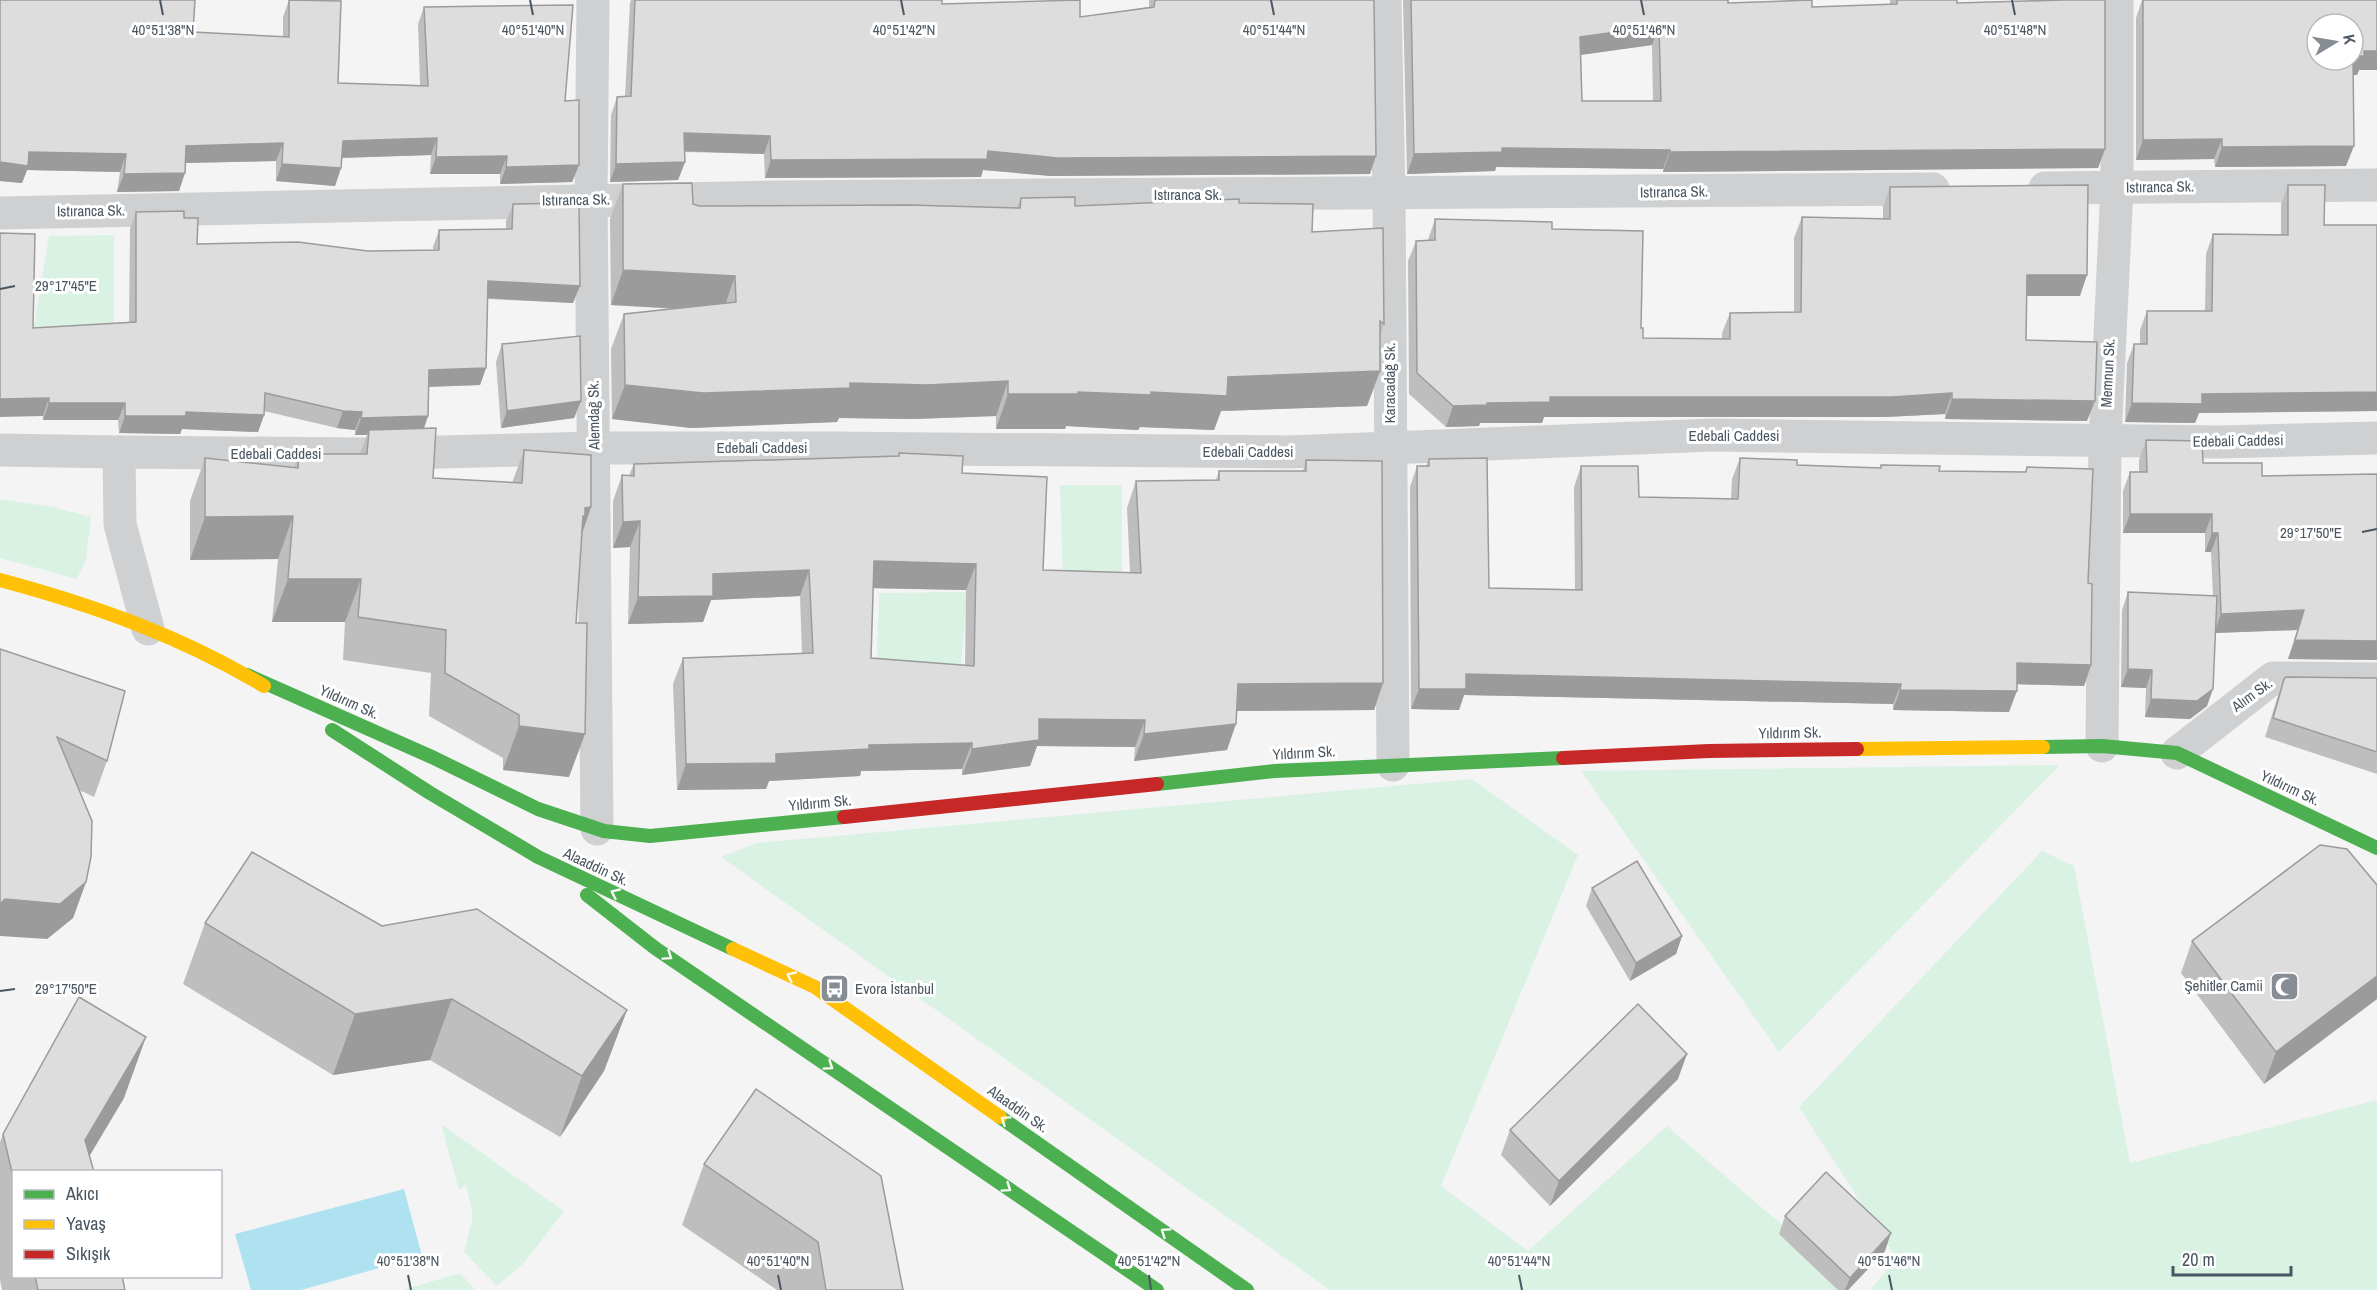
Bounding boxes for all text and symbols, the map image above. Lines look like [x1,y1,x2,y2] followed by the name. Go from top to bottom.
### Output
[2305,12,2365,72] north arrow
[132,19,194,40] text: 40°51'38"N
[502,19,564,40] text: 40°51'40"N
[873,19,935,40] text: 40°51'42"N
[1243,19,1305,40] text: 40°51'44"N
[1613,19,1675,40] text: 40°51'46"N
[1984,19,2046,40] text: 40°51'48"N
[2338,32,2362,46] text: K
[2126,175,2194,198] street label: Istıranca Sk.
[1640,180,1708,203] street label: Istıranca Sk.
[1154,184,1222,205] street label: Istıranca Sk.
[542,188,610,211] street label: Istıranca Sk.
[57,199,125,222] street label: Istıranca Sk.
[35,275,97,296] text: 29°17'45"E
[2095,338,2120,408] street label: Memnun Sk.
[1379,343,1400,423] street label: Karacadağ Sk.
[582,380,605,451] street label: Alemdağ Sk.
[1689,425,1779,446] street label: Edebali Caddesi
[2192,429,2284,452] street label: Edebali Caddesi
[717,437,807,458] street label: Edebali Caddesi
[1203,441,1293,462] street label: Edebali Caddesi
[231,443,321,464] street label: Edebali Caddesi
[2280,522,2342,543] text: 29°17'50"E
[2226,673,2276,717] street label: Alım Sk.
[316,679,382,724] street label: Yıldırım Sk.
[1758,721,1822,744] street label: Yıldırım Sk.
[1272,740,1336,765] street label: Yıldırım Sk.
[2257,765,2323,810] street label: Yıldırım Sk.
[788,789,852,816] street label: Yıldırım Sk.
[559,842,632,891] street label: Alaaddin Sk.
[610,889,621,901] one-way arrow
[661,949,672,960] one-way arrow
[2268,970,2300,1002] mosque icon: Şehitler Camii
[787,971,798,983] one-way arrow
[818,973,850,1005] bus stop icon: Evora İstanbul
[2184,975,2263,996] place label: Şehitler Camii
[35,978,97,999] text: 29°17'50"E
[855,978,934,999] place label: Evora İstanbul
[822,1059,833,1070] one-way arrow
[983,1079,1053,1137] street label: Alaaddin Sk.
[1001,1116,1012,1127] one-way arrow
[12,1170,222,1278] legend
[65,1181,99,1206] text: Akıcı
[1001,1181,1012,1192] one-way arrow
[66,1211,106,1236] text: Yavaş
[1160,1228,1171,1239] one-way arrow
[2173,1239,2292,1277] scale bar
[66,1241,111,1266] text: Sıkışık
[2182,1247,2215,1272] text: 20 m
[377,1250,439,1271] text: 40°51'38"N
[747,1250,809,1271] text: 40°51'40"N
[1118,1250,1180,1271] text: 40°51'42"N
[1488,1250,1550,1271] text: 40°51'44"N
[1858,1250,1920,1271] text: 40°51'46"N

